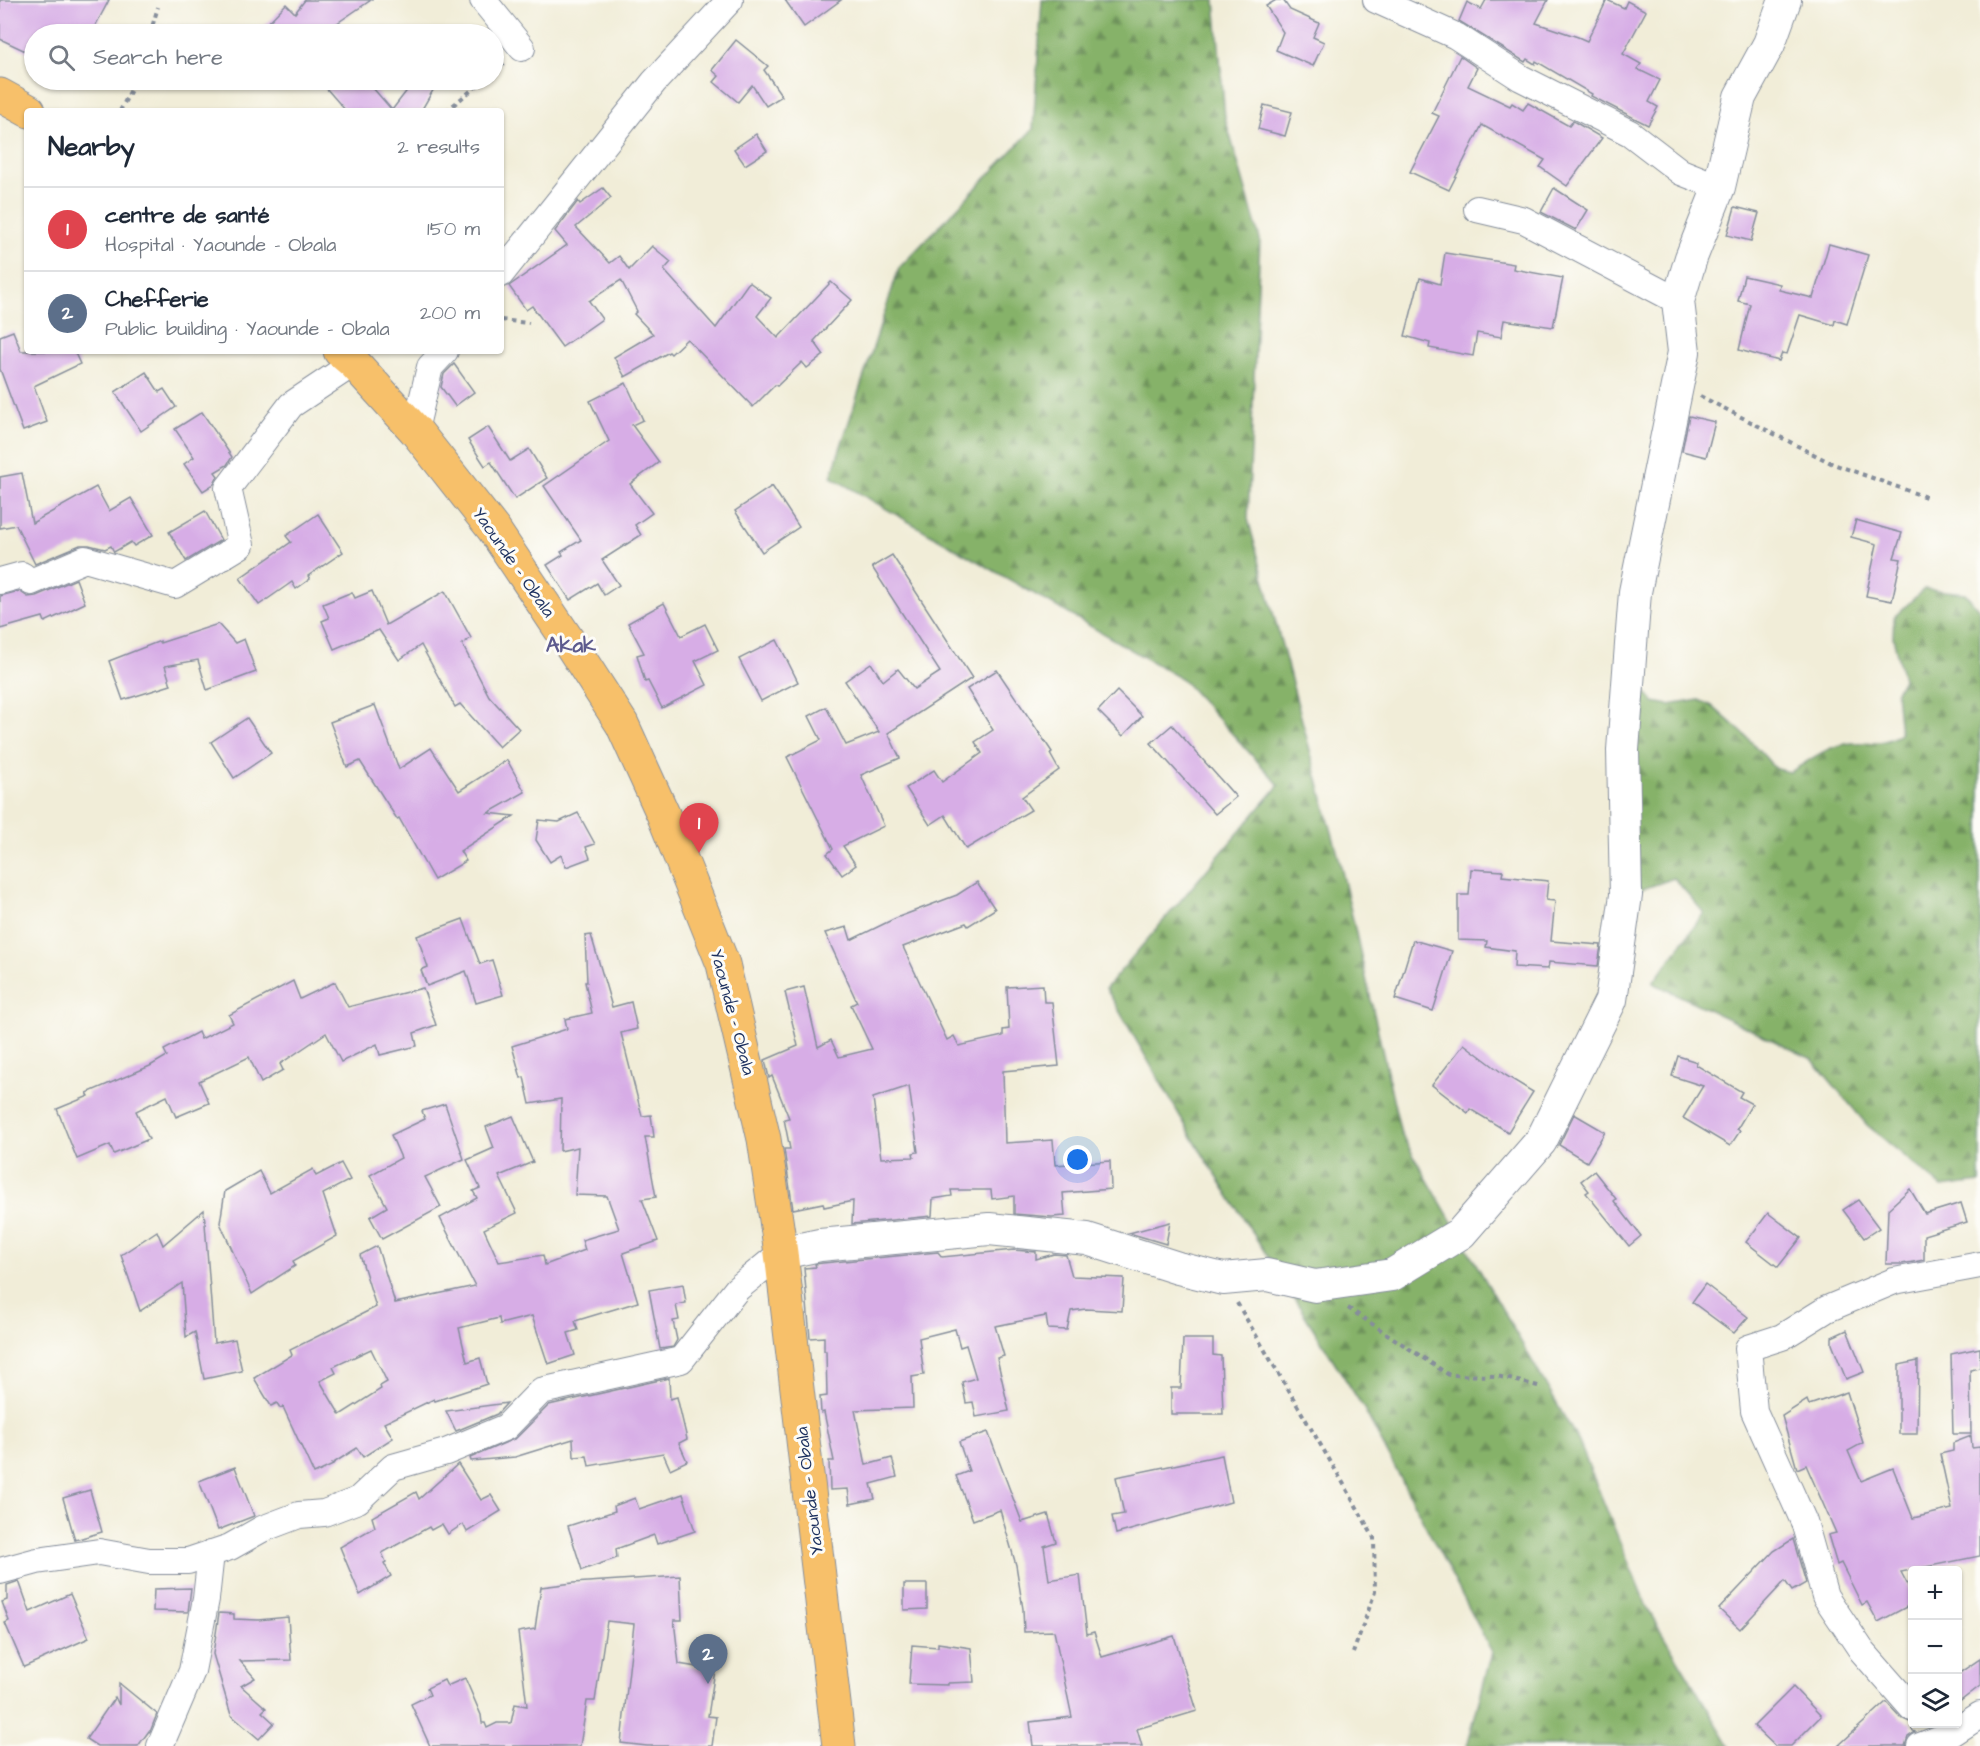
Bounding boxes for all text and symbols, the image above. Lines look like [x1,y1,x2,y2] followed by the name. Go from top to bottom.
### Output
[24,24,504,90] search box
[45,41,78,74] icon: search
[93,42,223,73] text: Search here
[48,129,135,165] text: Nearby
[397,133,480,161] text: 2 results
[105,200,270,231] text: centre de santé
[66,215,69,243] text: 1
[427,215,480,243] text: 150 m
[105,231,336,259] text: Hospital · Yaounde - Obala
[105,284,209,315] text: Chefferie
[62,299,73,327] text: 2
[420,299,480,327] text: 200 m
[105,315,390,343] text: Public building · Yaounde - Obala
[466,502,561,622] street label: Yaounde - Obala
[546,631,596,660] district label: Akak
[680,804,718,853] pin: 1
[704,946,761,1078] street label: Yaounde - Obala
[1063,1145,1092,1174] your location
[789,1425,830,1557] street label: Yaounde - Obala
[1908,1566,1962,1728] map controls
[1908,1566,1962,1620] button: +
[1908,1620,1962,1674] button: −
[688,1634,728,1684] pin: 2
[1908,1674,1962,1728] button: layers

